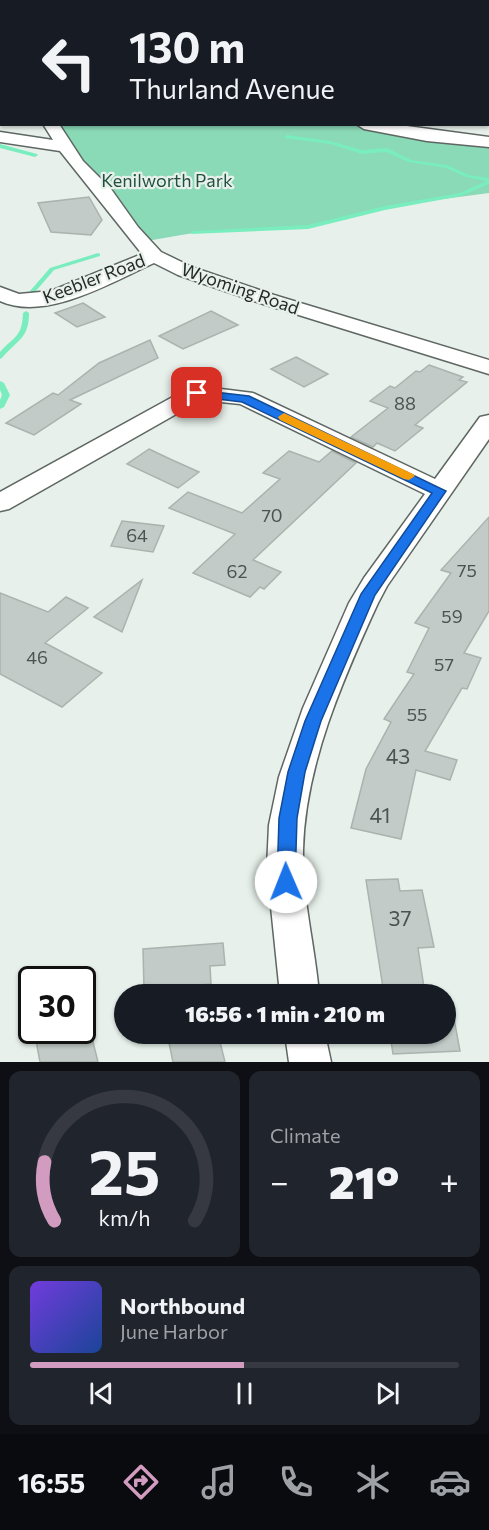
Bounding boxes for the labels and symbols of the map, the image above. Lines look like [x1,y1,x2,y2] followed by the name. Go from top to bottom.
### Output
[101,169,233,191] park label: Kenilworth Park
[39,248,148,308] street label: Keebler Road
[178,258,302,319] street label: Wyoming Road
[171,367,222,418] pin
[394,392,416,414] house number: 88
[261,504,283,526] house number: 70
[126,524,148,546] house number: 64
[457,559,477,581] house number: 75
[227,560,247,582] house number: 62
[441,605,463,627] house number: 59
[26,646,48,668] house number: 46
[434,653,454,675] house number: 57
[407,703,427,725] house number: 55
[386,743,410,768] house number: 43
[370,802,390,827] house number: 41
[254,850,318,914] position arrow
[389,905,411,930] house number: 37
[18,966,96,1044] speed limit sign: 30

